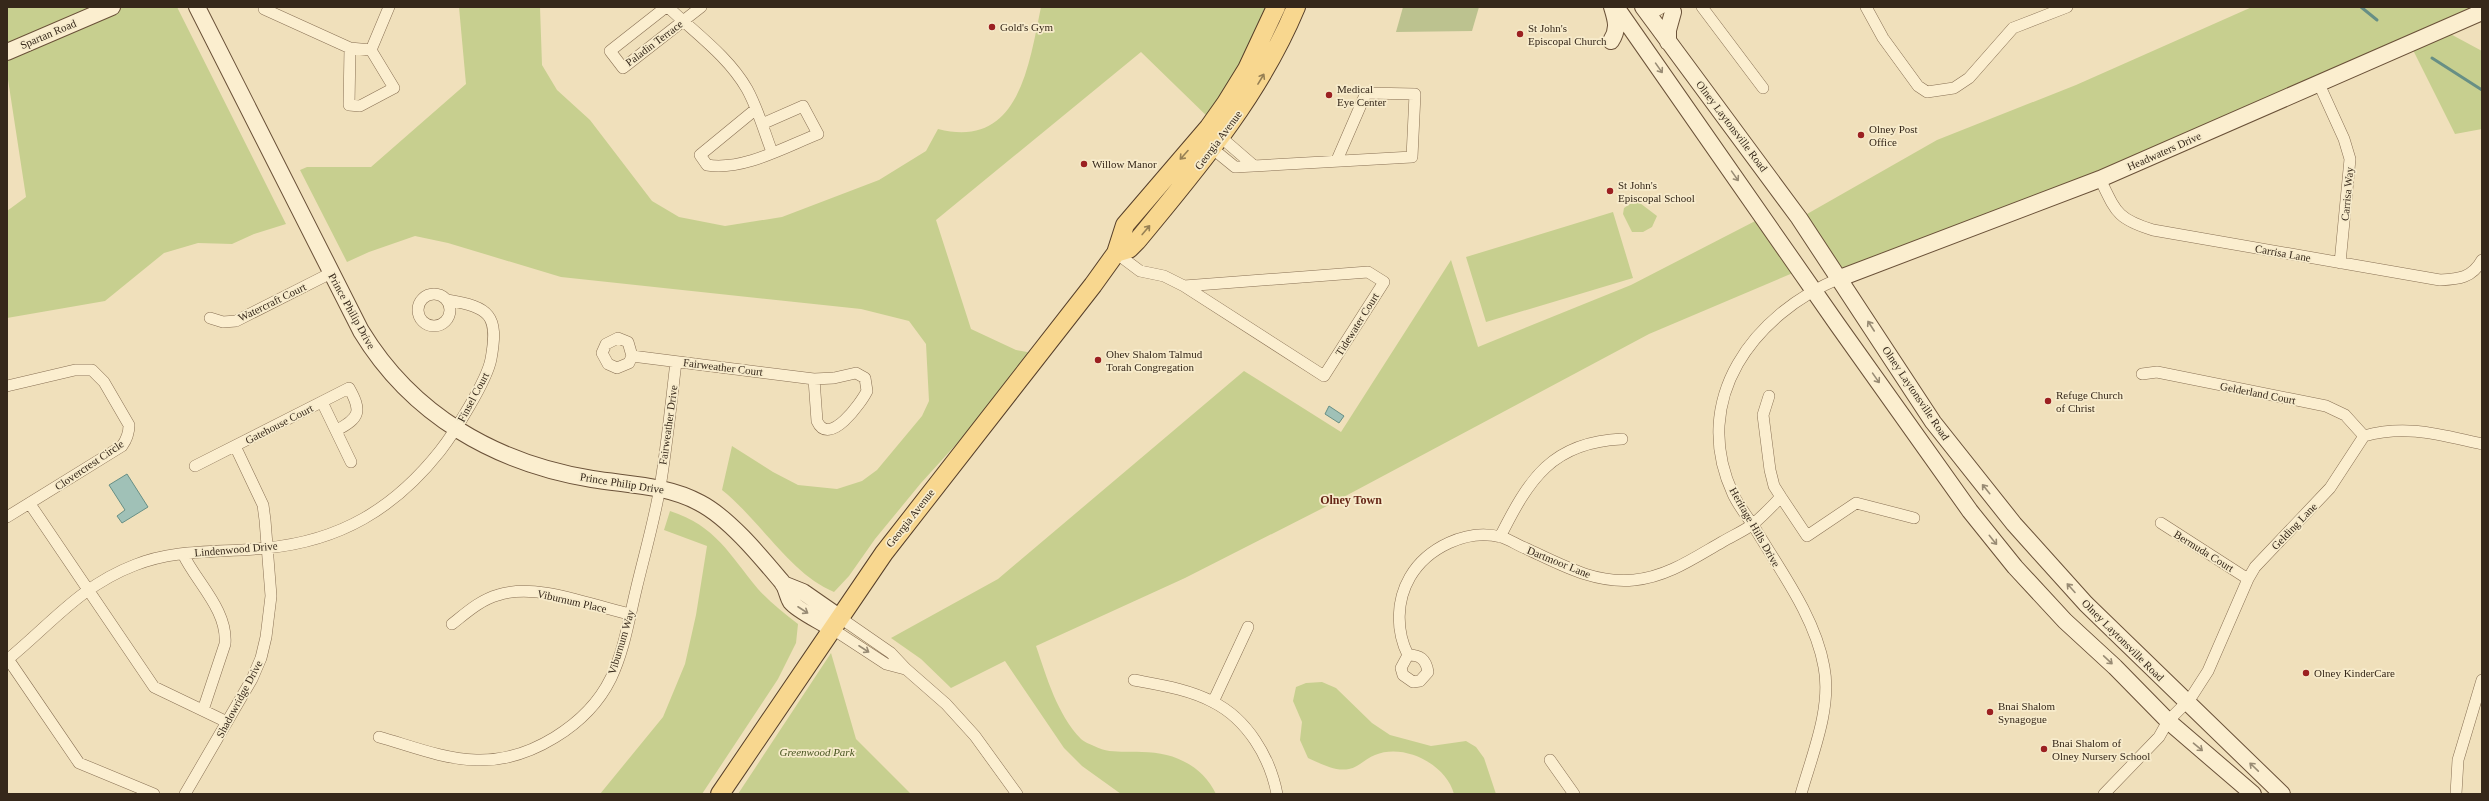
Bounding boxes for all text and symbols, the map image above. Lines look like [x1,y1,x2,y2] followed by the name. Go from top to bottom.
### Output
[18,17,78,51] street label: Spartan Road
[623,18,685,68] street label: Paladin Terrace
[1000,21,1053,33] place label: Gold's Gym
[987,22,997,32] marker: Gold's Gym
[1528,22,1607,47] place label: St John's Episcopal Church
[1515,29,1525,39] marker: St John's Episcopal Church
[1655,62,1663,73] one-way arrow
[1257,73,1265,85] one-way arrow
[1694,78,1770,174] street label: Olney Laytonsville Road
[1337,83,1387,108] place label: Medical Eye Center
[1324,90,1334,100] marker: Medical Eye Center
[1192,108,1244,172] street label: Georgia Avenue
[1869,123,1918,148] place label: Olney Post Office
[2125,129,2203,173] street label: Headwaters Drive
[1856,130,1866,140] marker: Olney Post Office
[1179,150,1188,160] one-way arrow
[1092,158,1157,170] place label: Willow Manor
[1079,159,1089,169] marker: Willow Manor
[2339,166,2355,222] street label: Carrisa Way
[1731,170,1739,181] one-way arrow
[1618,179,1695,204] place label: St John's Episcopal School
[1605,186,1615,196] marker: St John's Episcopal School
[1141,225,1150,235] one-way arrow
[2254,242,2312,264] street label: Carrisa Lane
[326,271,378,351] street label: Prince Philip Drive
[236,280,308,324] street label: Watercraft Court
[1333,290,1381,358] street label: Tidewater Court
[1867,321,1875,332] one-way arrow
[1880,344,1952,443] street label: Olney Laytonsville Road
[1106,348,1203,373] place label: Ohev Shalom Talmud Torah Congregation
[1093,355,1103,365] marker: Ohev Shalom Talmud Torah Congregation
[682,356,764,378] street label: Fairweather Court
[455,370,491,424] street label: Finsel Court
[1872,373,1880,384] one-way arrow
[2219,380,2297,406] street label: Gelderland Court
[656,384,680,466] street label: Fairweather Drive
[2056,389,2123,414] place label: Refuge Church of Christ
[2043,396,2053,406] marker: Refuge Church of Christ
[243,402,315,446] street label: Gatehouse Court
[52,438,126,492] street label: Clovercrest Circle
[579,470,665,496] street label: Prince Philip Drive
[1982,484,1991,495] one-way arrow
[1727,485,1783,569] street label: Heritage Hills Drive
[883,486,937,550] street label: Georgia Avenue
[1320,493,1382,507] district label: Olney Town
[2269,500,2319,552] street label: Gelding Lane
[2172,528,2236,574] street label: Bermuda Court
[1989,535,1998,546] one-way arrow
[194,539,278,559] street label: Lindenwood Drive
[1525,544,1593,580] street label: Dartmoor Lane
[2067,583,2076,593] one-way arrow
[536,587,608,615] street label: Viburnum Place
[2080,597,2167,684] street label: Olney Laytonsville Road
[797,606,809,614] one-way arrow
[605,608,637,676] street label: Viburnum Way
[858,646,870,654] one-way arrow
[2103,655,2113,665] one-way arrow
[214,658,265,740] street label: Shadowridge Drive
[2314,667,2395,679] place label: Olney KinderCare
[2301,668,2311,678] marker: Olney KinderCare
[1998,700,2056,725] place label: Bnai Shalom Synagogue
[1985,707,1995,717] marker: Bnai Shalom Synagogue
[2052,737,2150,762] place label: Bnai Shalom of Olney Nursery School
[2192,742,2203,751] one-way arrow
[2039,744,2049,754] marker: Bnai Shalom of Olney Nursery School
[779,746,856,758] park label: Greenwood Park
[2249,762,2259,772] one-way arrow

